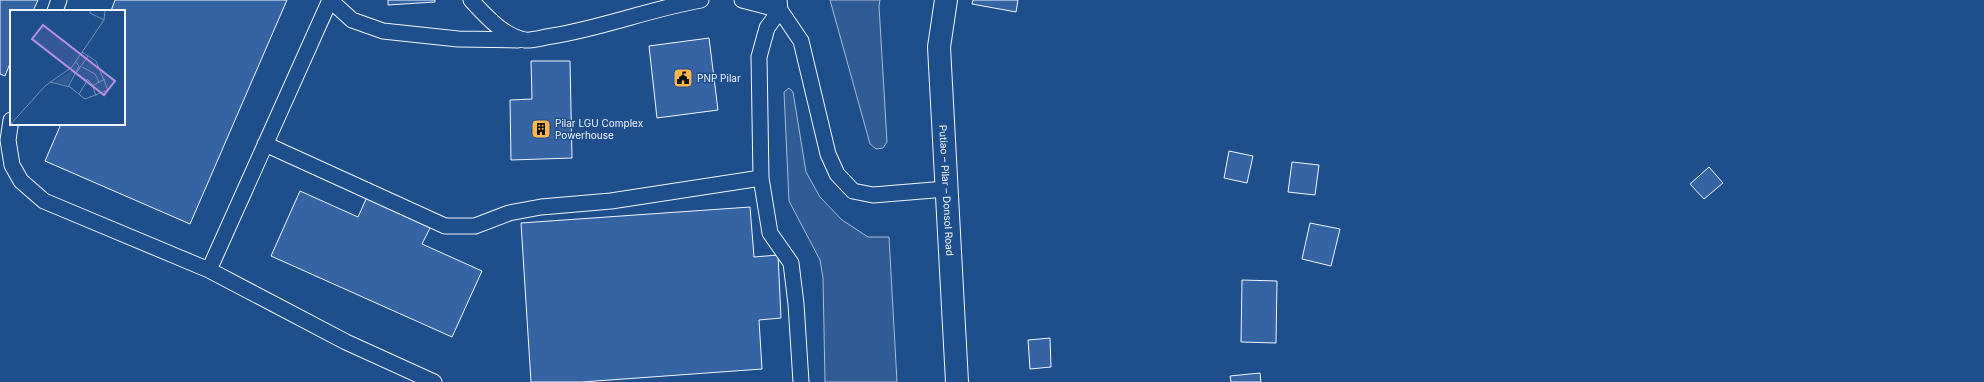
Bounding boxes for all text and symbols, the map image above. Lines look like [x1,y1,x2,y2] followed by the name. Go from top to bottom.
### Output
[10,10,125,125] inset map
[672,67,694,89] public building icon: PNP Pilar
[697,72,741,84] place label: PNP Pilar
[555,117,644,141] place label: Pilar LGU Complex Powerhouse
[530,118,552,140] building icon: Pilar LGU Complex Powerhouse
[937,124,956,256] street label: Putiao – Pilar – Donsol Road

